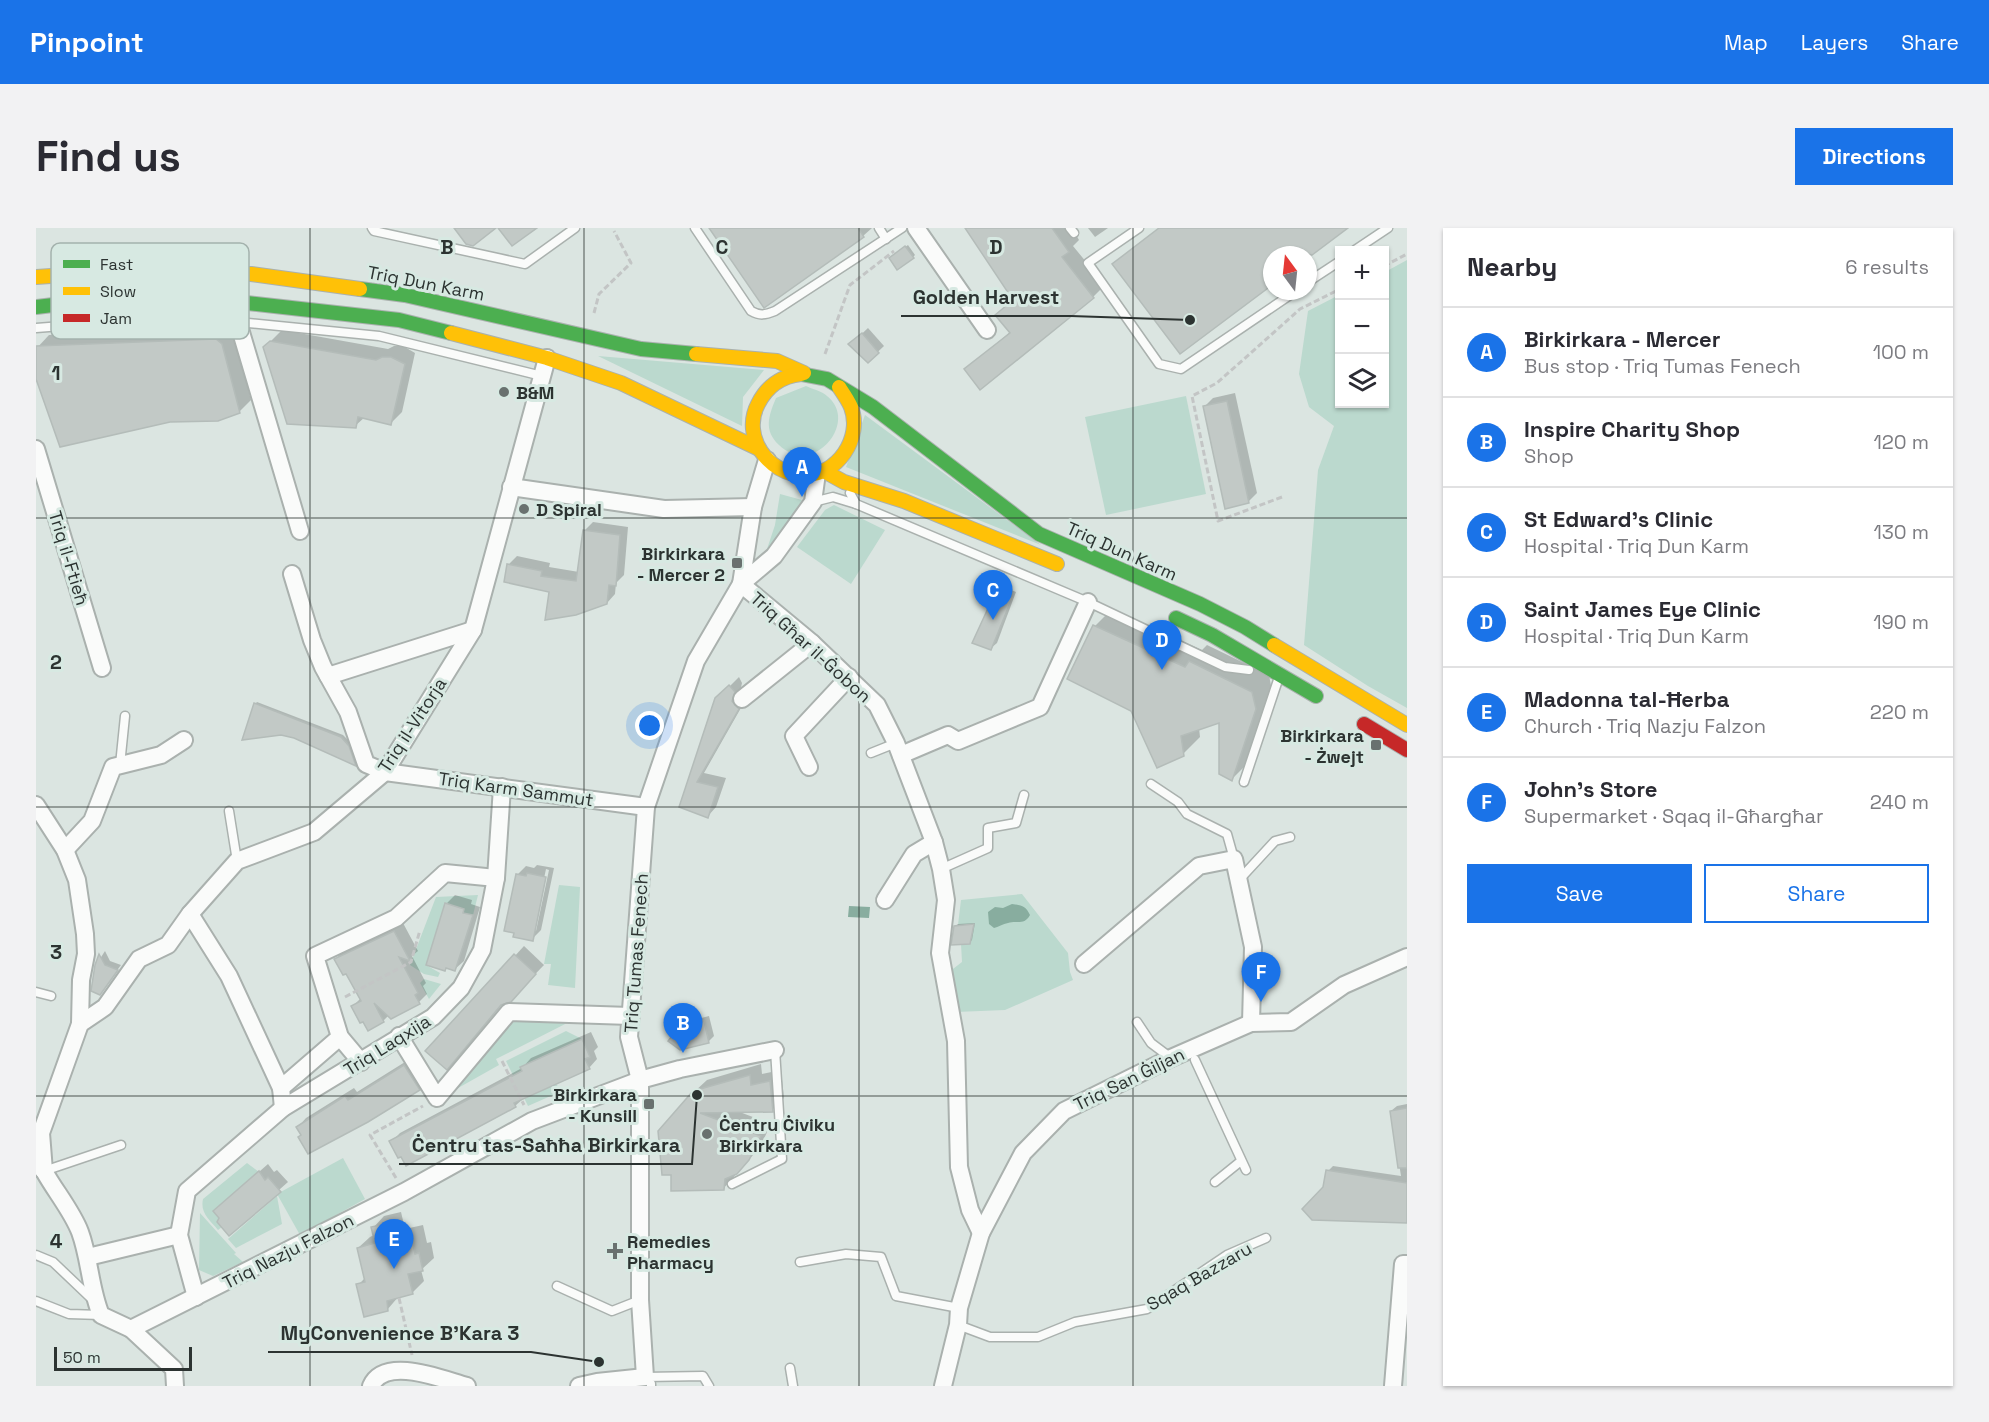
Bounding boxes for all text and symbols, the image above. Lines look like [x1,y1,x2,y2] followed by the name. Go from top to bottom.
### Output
[30,24,144,60] text: Pinpoint
[1724,29,1768,56] text: Map
[1801,29,1868,56] text: Layers
[1901,29,1959,56] text: Share
[1795,128,1953,185] button: Directions
[36,130,181,183] text: Find us
[440,234,454,260] text: B
[716,234,729,260] text: C
[989,234,1003,260] text: D
[51,243,249,339] legend
[1263,246,1317,300] north arrow
[1335,246,1389,408] map controls
[1335,246,1389,300] button: +
[1467,250,1557,284] text: Nearby
[100,254,133,275] text: Fast
[1845,254,1929,280] text: 6 results
[365,260,487,306] street label: Triq Dun Karm
[901,278,1071,316] callout: Golden Harvest
[100,281,136,302] text: Slow
[913,284,1059,310] text: Golden Harvest
[1335,300,1389,354] button: −
[100,308,132,329] text: Jam
[1524,325,1720,353] text: Birkirkara - Mercer
[1480,339,1493,365] text: A
[1873,339,1929,365] text: 100 m
[1524,353,1801,379] text: Bus stop · Triq Tumas Fenech
[1335,354,1389,408] button: layers
[51,360,61,386] text: 1
[516,381,554,404] place label: B&M
[497,385,511,399] marker: B&M
[1524,415,1740,443] text: Inspire Charity Shop
[1480,429,1493,455] text: B
[1873,429,1929,455] text: 120 m
[1524,443,1574,469] text: Shop
[782,448,822,497] pin: A
[536,498,602,521] place label: D Spiral
[517,502,531,516] marker: D Spiral
[1524,505,1713,533] text: St Edward's Clinic
[44,508,94,608] street label: Triq il-Ftieħ
[1063,516,1181,586] street label: Triq Dun Karm
[1480,519,1493,545] text: C
[1873,519,1929,545] text: 130 m
[1524,533,1749,559] text: Hospital · Triq Dun Karm
[637,542,726,586] place label: Birkirkara - Mercer 2
[730,556,744,570] marker: Birkirkara - Mercer 2
[974,570,1012,620] pin: C
[746,587,876,707] street label: Triq Għar il-Ġobon
[1524,595,1761,623] text: Saint James Eye Clinic
[1480,609,1493,635] text: D
[1873,609,1929,635] text: 190 m
[1142,620,1182,670] pin: D
[1524,623,1749,649] text: Hospital · Triq Dun Karm
[50,649,62,675] text: 2
[373,673,451,777] street label: Triq il-Vitorja
[1524,685,1730,713] text: Madonna tal-Ħerba
[1481,699,1492,725] text: E
[1870,699,1929,725] text: 220 m
[635,711,664,740] your location
[1524,713,1766,739] text: Church · Triq Nazju Falzon
[1280,724,1365,768] place label: Birkirkara - Żwejt
[1369,738,1383,752] marker: Birkirkara - Żwejt
[437,767,595,811] street label: Triq Karm Sammut
[1524,775,1658,803] text: John's Store
[1481,789,1492,815] text: F
[1870,789,1929,815] text: 240 m
[1524,803,1823,829] text: Supermarket · Sqaq il-Għargħar
[1467,864,1692,923] button: Save
[1704,864,1929,923] button: Share
[619,872,653,1034] street label: Triq Tumas Fenech
[50,939,62,965] text: 3
[1242,952,1280,1002] pin: F
[664,1004,702,1053] pin: B
[339,1009,435,1081] street label: Triq Laqxija
[1070,1042,1188,1116] street label: Triq San Ġiljan
[553,1083,638,1127] place label: Birkirkara - Kunsill
[642,1097,656,1111] marker: Birkirkara - Kunsill
[719,1113,835,1157] place label: Ċentru Ċiviku Birkirkara
[399,1126,692,1164] callout: Ċentru tas-Saħħa Birkirkara
[700,1127,714,1141] marker: Ċentru Ċiviku Birkirkara
[412,1132,681,1158] text: Ċentru tas-Saħħa Birkirkara
[219,1208,357,1294] street label: Triq Nazju Falzon
[374,1220,414,1269] pin: E
[50,1228,63,1254] text: 4
[627,1230,714,1274] place label: Remedies Pharmacy
[1142,1237,1256,1315] street label: Sqaq Bazzaru
[608,1244,622,1258] marker: Remedies Pharmacy
[268,1314,531,1352] callout: MyConvenience B'Kara 3
[281,1320,519,1346] text: MyConvenience B'Kara 3
[54,1344,192,1372] scale bar
[63,1347,101,1368] text: 50 m

